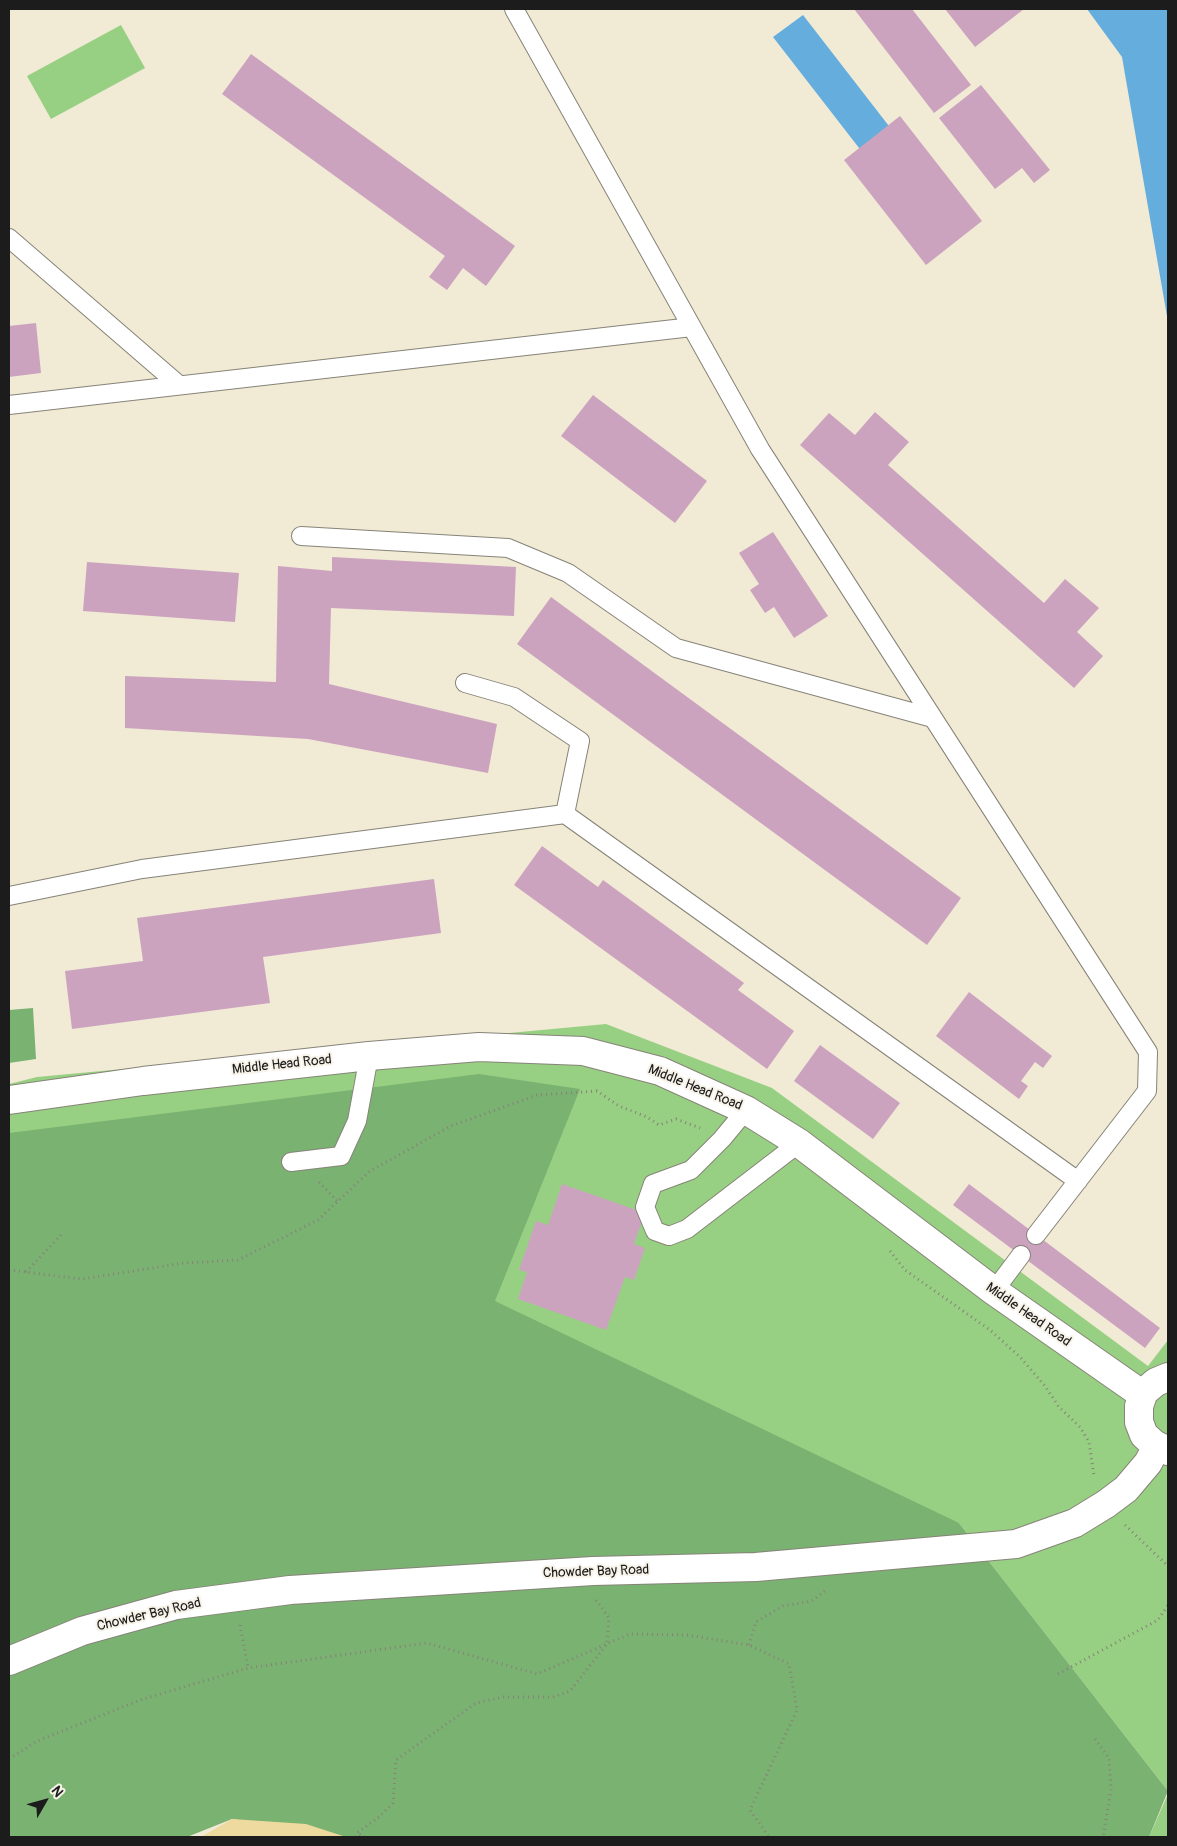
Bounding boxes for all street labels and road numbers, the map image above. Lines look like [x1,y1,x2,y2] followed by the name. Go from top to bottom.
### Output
[231,1051,333,1079] street label: Middle Head Road
[645,1061,745,1115] street label: Middle Head Road
[982,1279,1074,1351] street label: Middle Head Road
[543,1562,649,1582] street label: Chowder Bay Road
[95,1595,203,1635] street label: Chowder Bay Road

